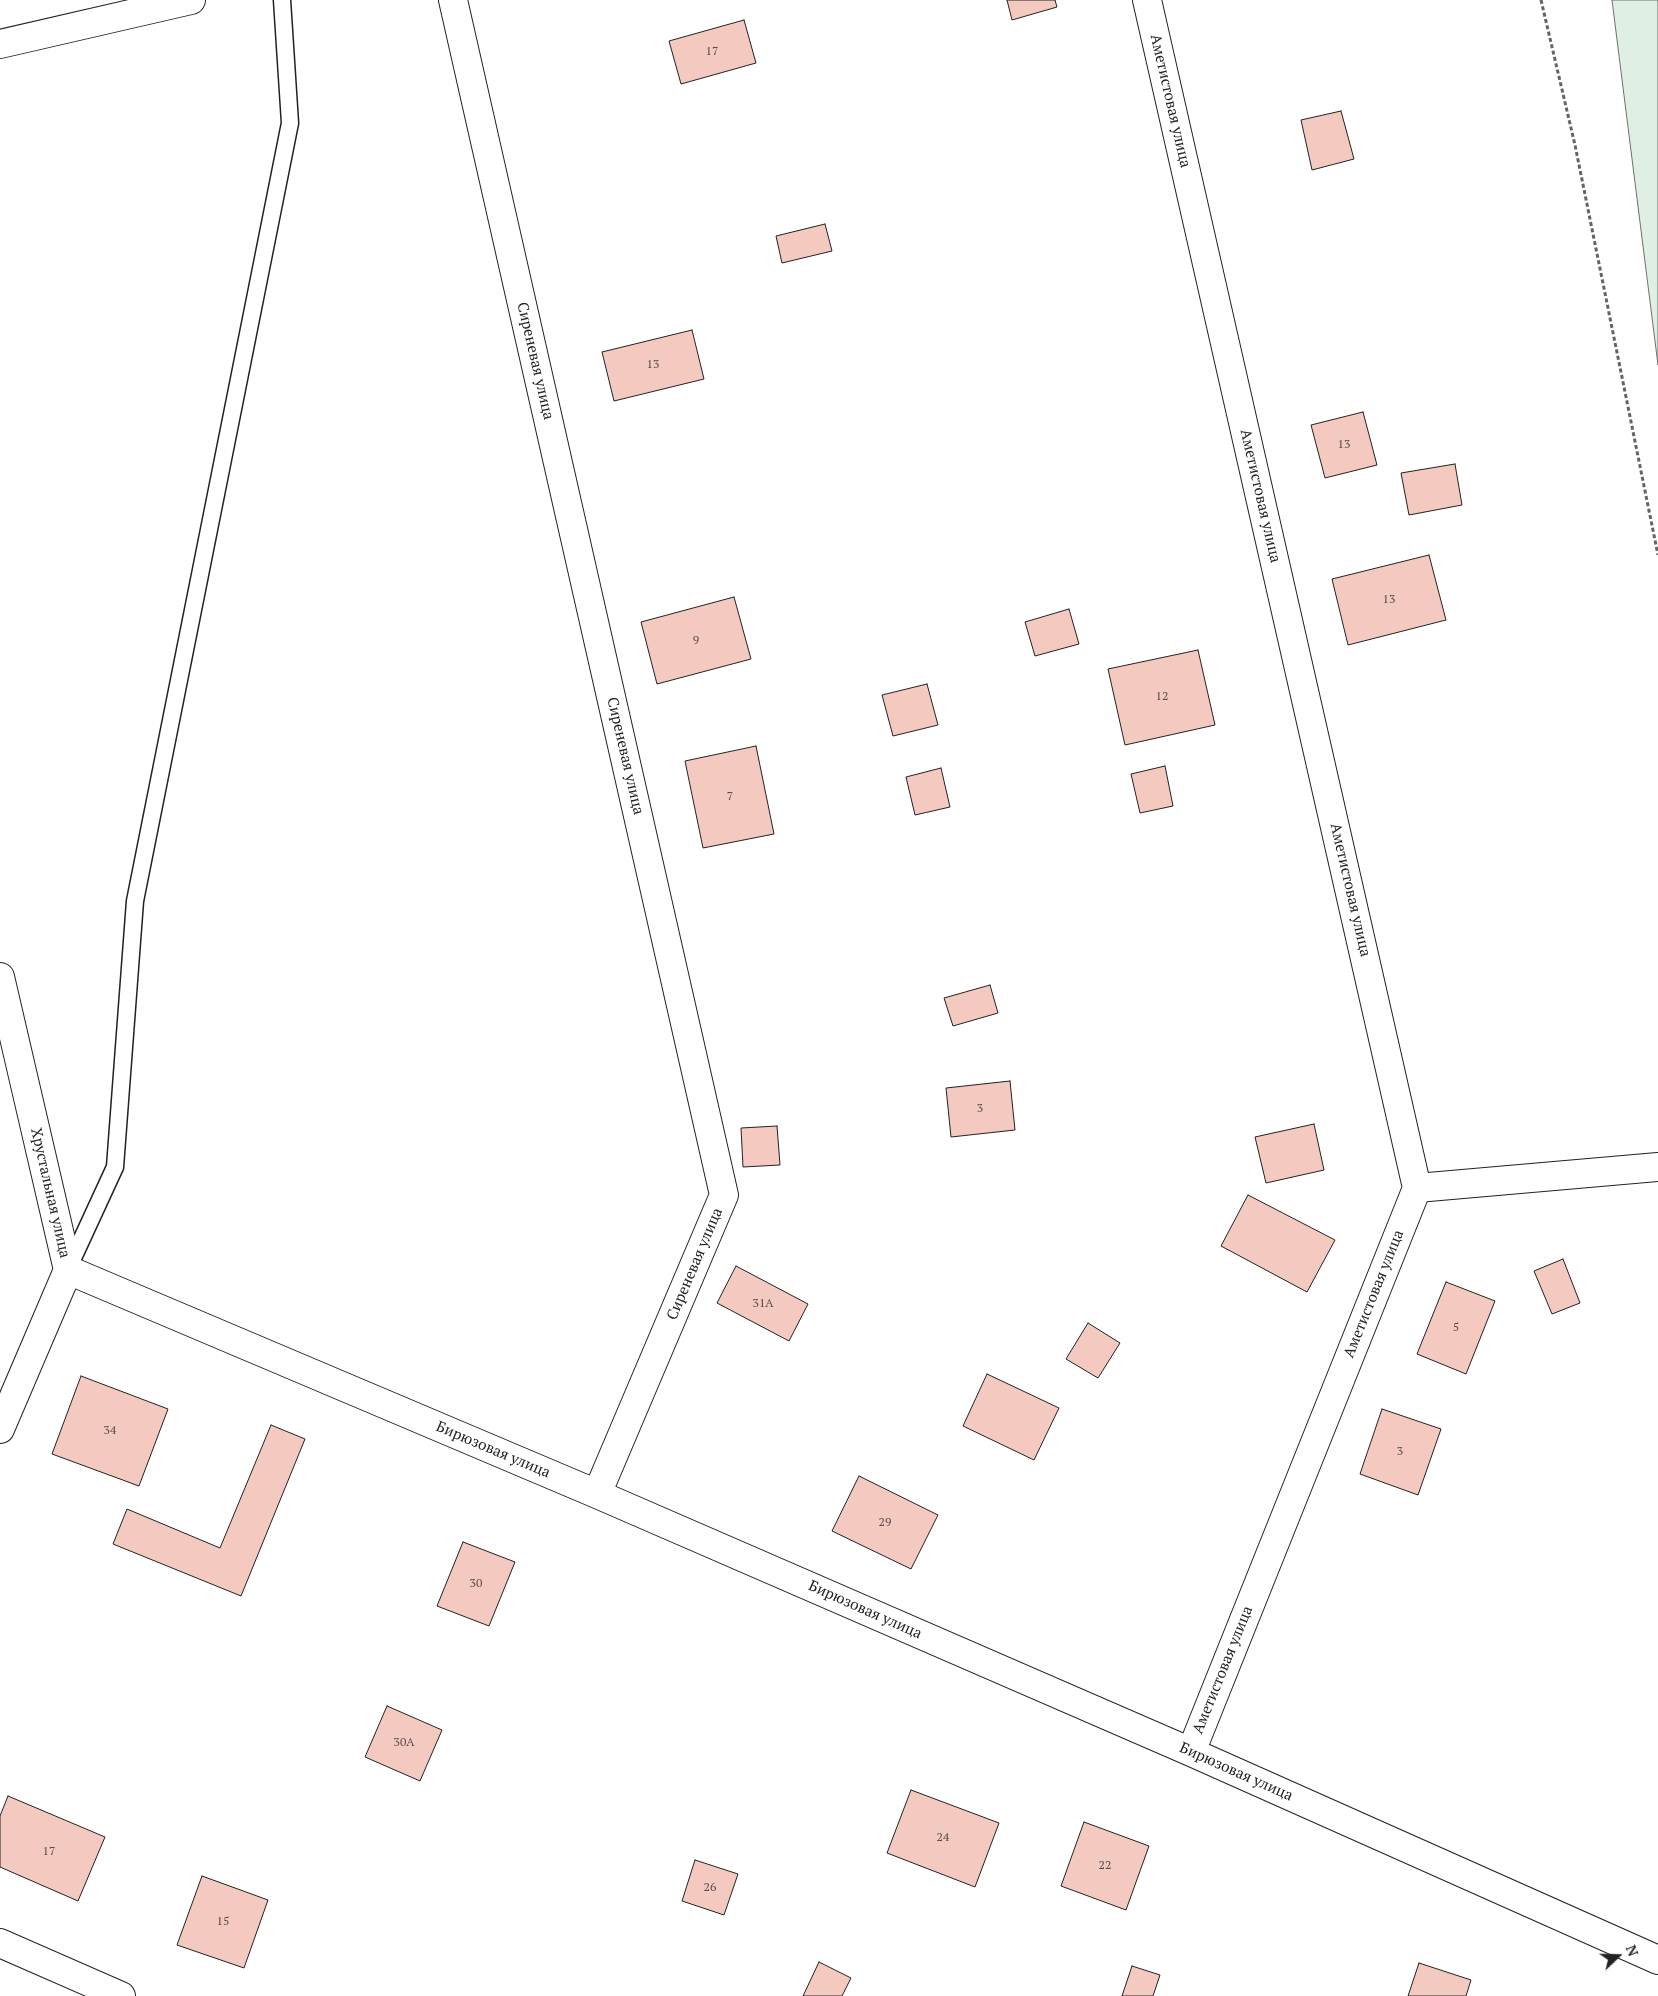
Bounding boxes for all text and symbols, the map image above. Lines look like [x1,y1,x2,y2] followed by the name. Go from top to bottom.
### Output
[1146,33,1194,169] street label: Аметистовая улица
[706,45,718,59] house number: 17
[513,300,557,422] street label: Сиреневая улица
[647,358,659,372] house number: 13
[1236,428,1284,564] street label: Аметистовая улица
[1338,438,1350,452] house number: 13
[1383,593,1395,607] house number: 13
[693,634,699,648] house number: 9
[1156,690,1168,704] house number: 12
[603,695,647,817] street label: Сиреневая улица
[727,790,733,804] house number: 7
[1326,822,1374,958] street label: Аметистовая улица
[977,1102,983,1116] house number: 3
[26,1126,74,1260] street label: Хрустальная улица
[663,1205,727,1323] street label: Сиреневая улица
[1340,1227,1408,1361] street label: Аметистовая улица
[753,1297,773,1311] house number: 31А
[1453,1321,1459,1335] house number: 5
[433,1418,553,1482] street label: Бирюзовая улица
[104,1424,116,1438] house number: 34
[1397,1445,1403,1459] house number: 3
[879,1516,891,1530] house number: 29
[470,1577,482,1591] house number: 30
[805,1577,925,1643] street label: Бирюзовая улица
[1189,1603,1257,1737] street label: Аметистовая улица
[394,1736,414,1750] house number: 30А
[1176,1739,1296,1805] street label: Бирюзовая улица
[937,1831,949,1845] house number: 24
[43,1845,55,1859] house number: 17
[1099,1859,1111,1873] house number: 22
[704,1881,716,1895] house number: 26
[217,1915,229,1929] house number: 15
[1593,1931,1643,1981] north arrow
[1622,1942,1643,1959] text: N

